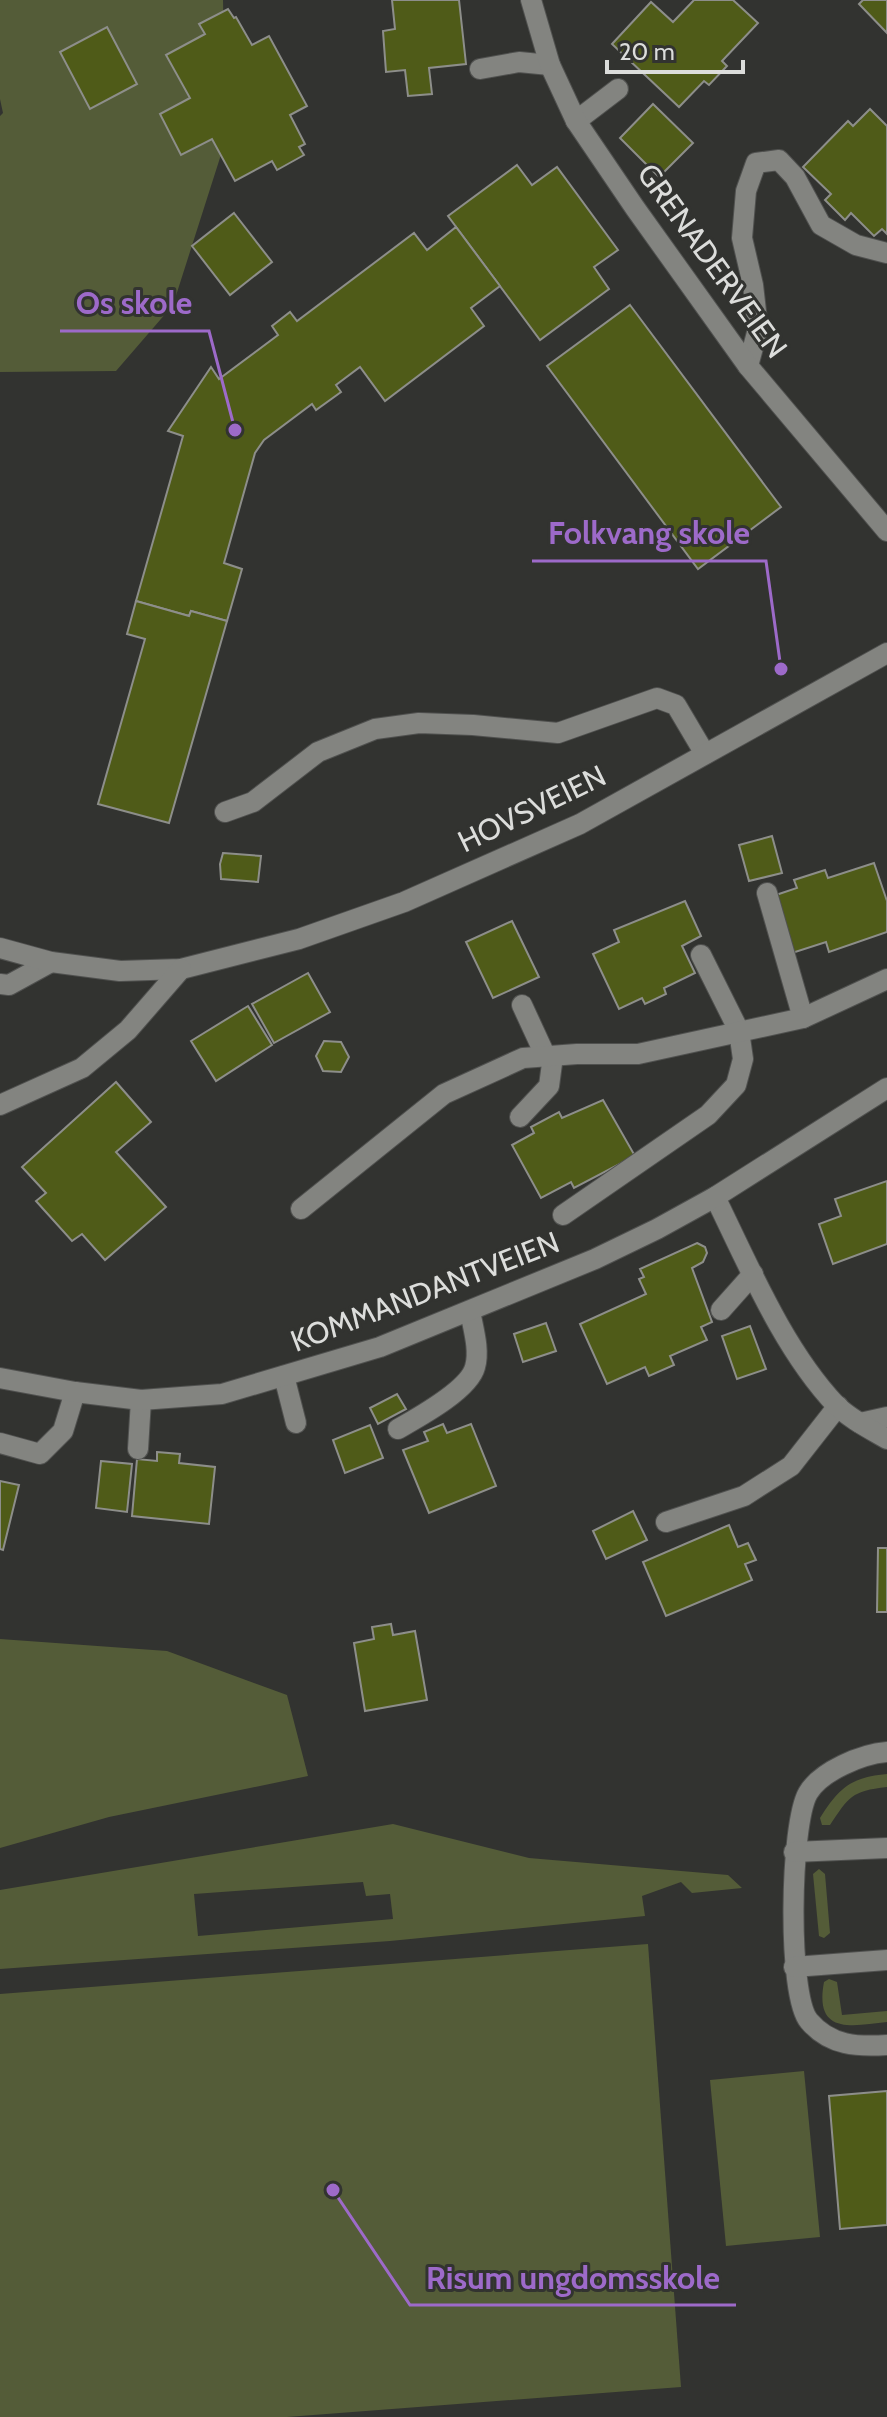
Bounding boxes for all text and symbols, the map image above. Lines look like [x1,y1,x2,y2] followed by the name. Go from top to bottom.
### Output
[607,24,743,74] scale bar
[619,37,675,66] text: 20 m
[630,156,795,365] street label: GRENADERVEIEN
[60,275,209,331] callout: Os skole
[76,283,192,322] text: Os skole
[532,505,766,561] callout: Folkvang skole
[548,513,750,552] text: Folkvang skole
[452,757,612,860] street label: HOVSVEIEN
[285,1223,564,1360] street label: KOMMANDANTVEIEN
[410,2249,736,2305] callout: Risum ungdomsskole
[426,2258,720,2297] text: Risum ungdomsskole

